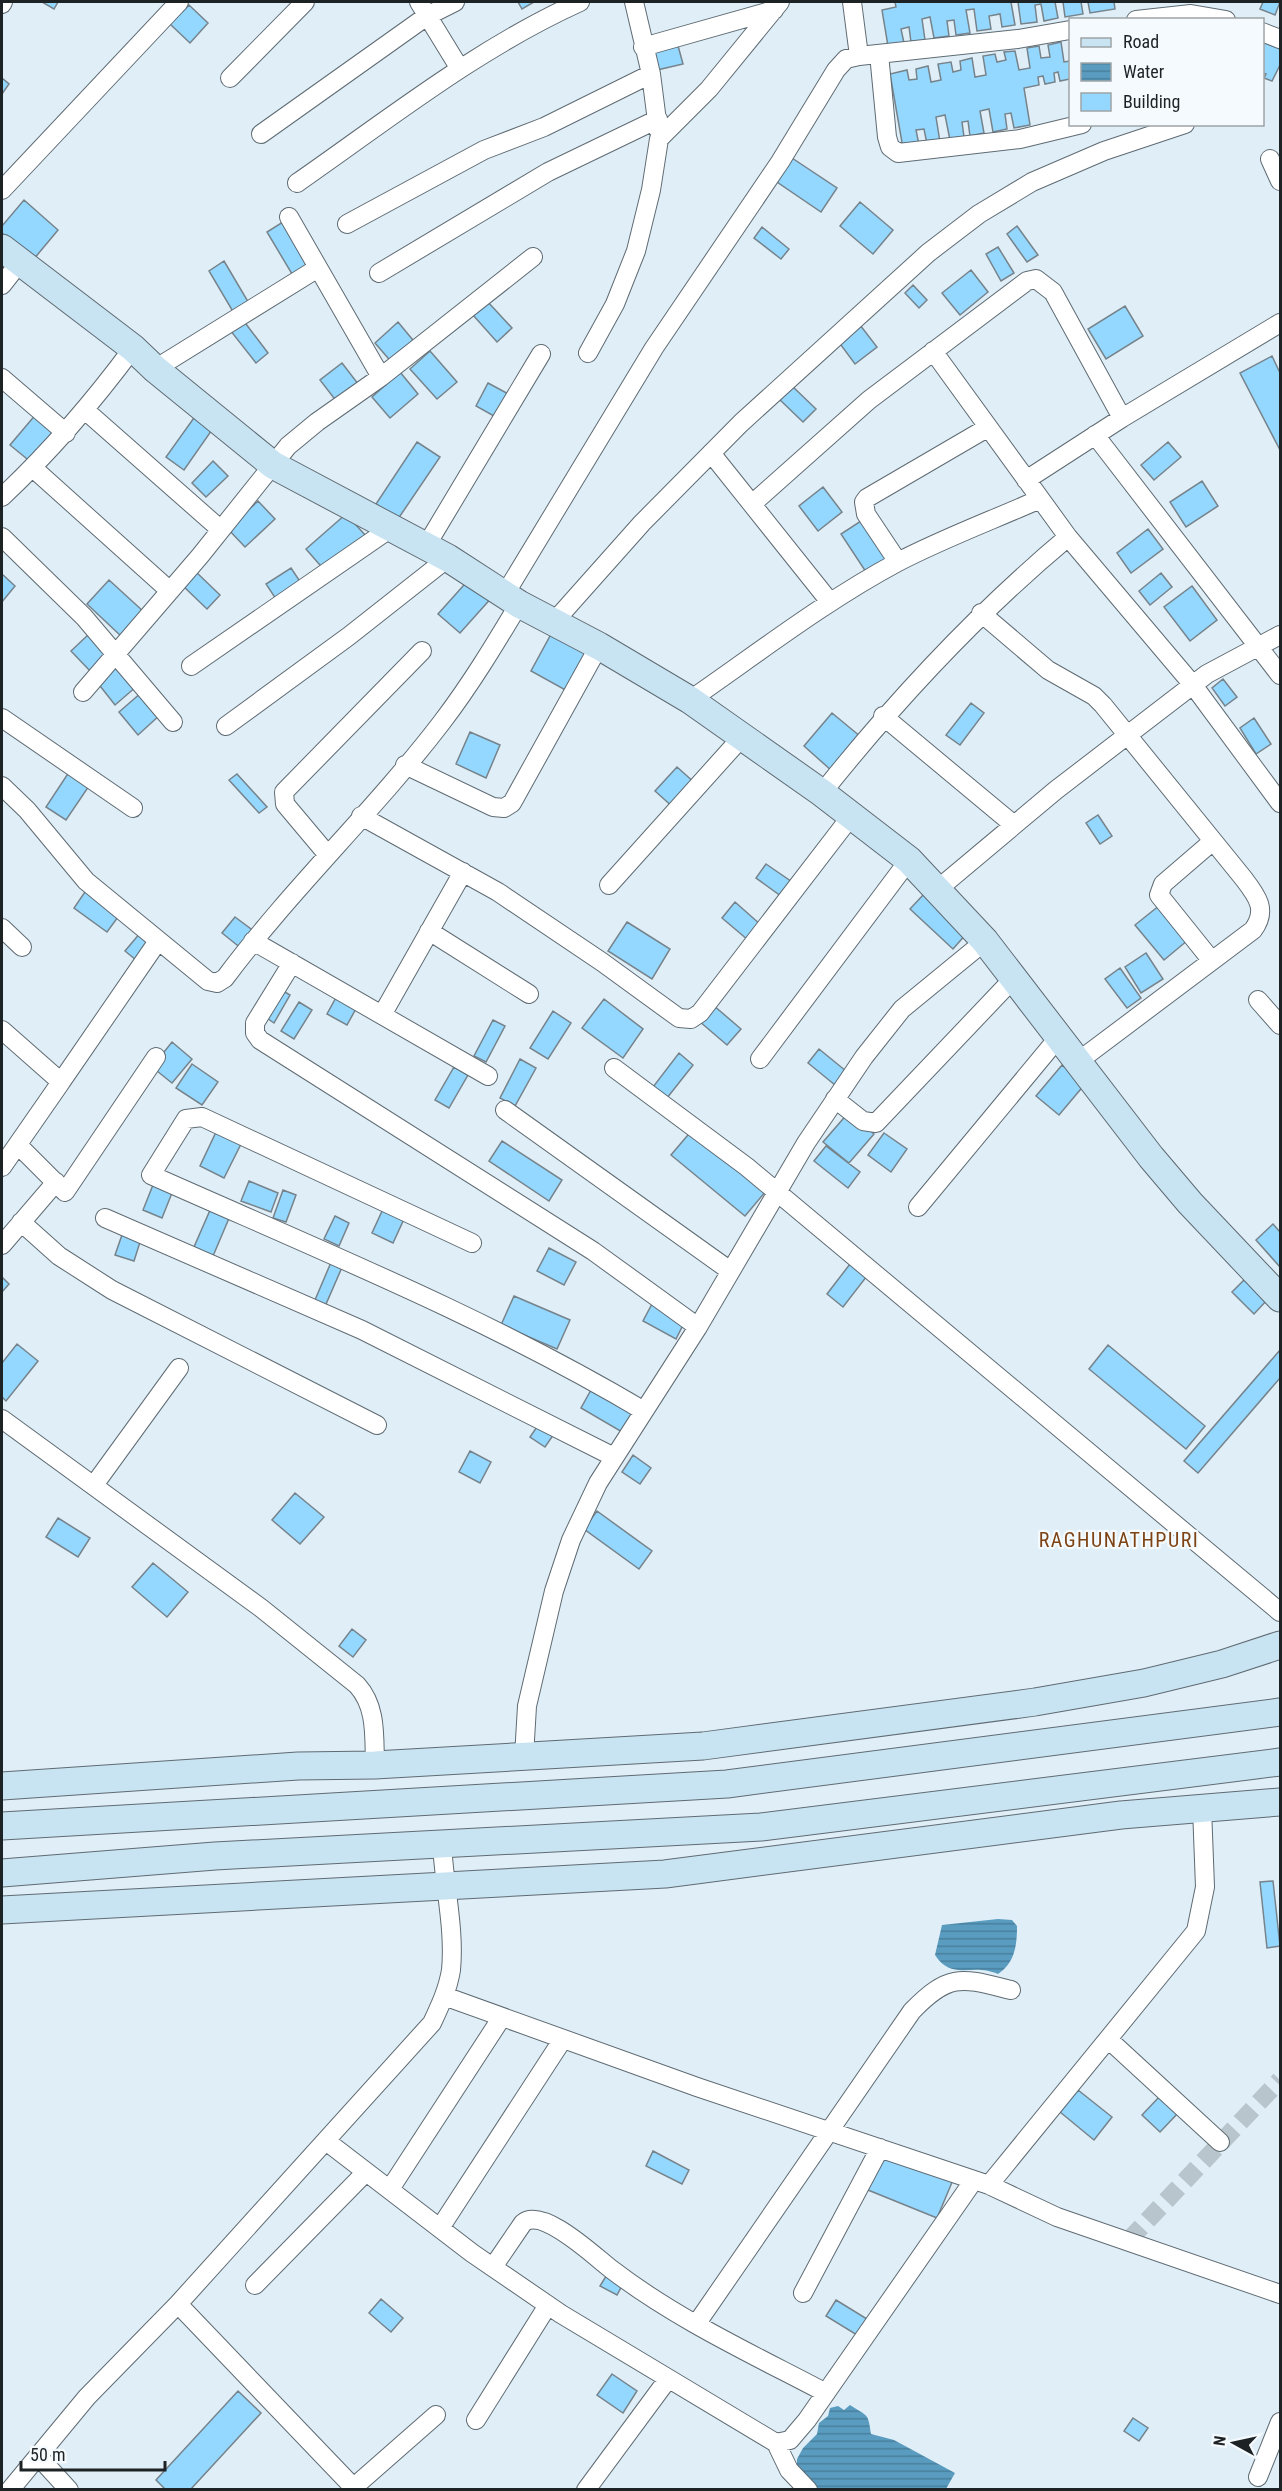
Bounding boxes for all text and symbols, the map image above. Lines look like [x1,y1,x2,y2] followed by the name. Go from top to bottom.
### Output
[1069,18,1264,126] legend
[1123,31,1159,52] text: Road
[1123,61,1165,82] text: Water
[1123,91,1180,112] text: Building
[1039,1528,1199,1552] district label: RAGHUNATHPURI
[1204,2413,1264,2473] north arrow
[21,2434,165,2472] scale bar
[1210,2435,1230,2447] text: N
[30,2444,65,2465] text: 50 m

